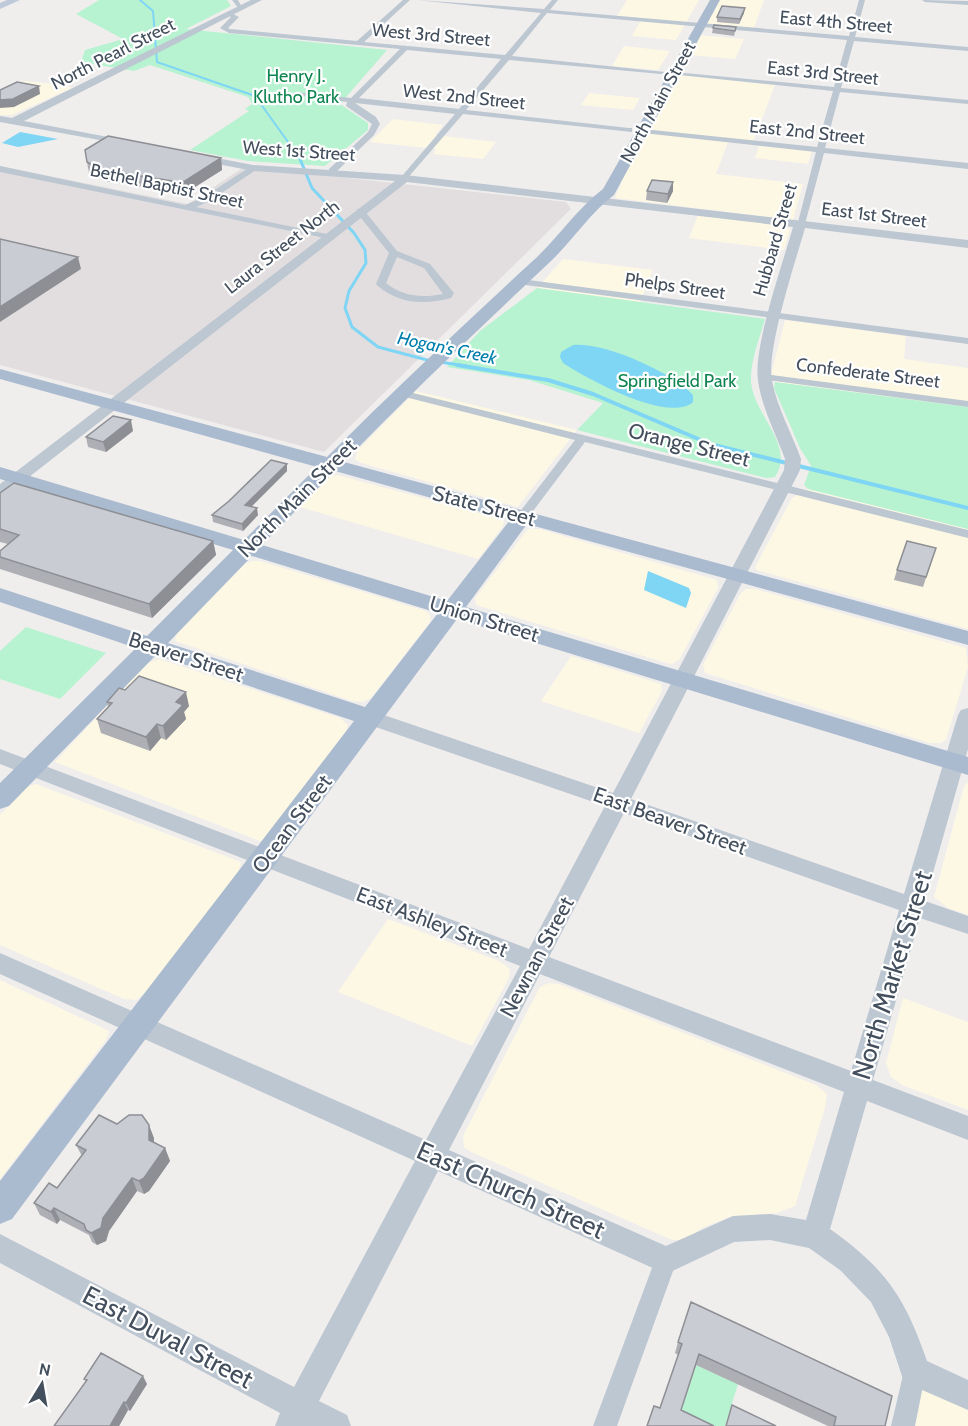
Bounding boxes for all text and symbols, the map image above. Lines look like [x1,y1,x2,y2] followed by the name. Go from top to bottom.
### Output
[779,6,893,38] street label: East 4th Street
[47,13,179,95] street label: North Pearl Street
[371,19,491,51] street label: West 3rd Street
[616,38,700,166] street label: North Main Street
[766,56,880,90] street label: East 3rd Street
[253,65,340,108] park label: Henry J. Klutho Park
[402,80,526,114] street label: West 2nd Street
[748,115,866,149] street label: East 2nd Street
[242,136,356,166] street label: West 1st Street
[88,159,246,213] street label: Bethel Baptist Street
[748,181,802,299] street label: Hubbard Street
[220,195,344,299] street label: Laura Street North
[820,198,928,232] street label: East 1st Street
[623,268,727,304] street label: Phelps Street
[395,327,500,370] water label: Hogan's Creek
[795,353,941,393] street label: Confederate Street
[618,370,737,392] park label: Springfield Park
[626,417,752,472] street label: Orange Street
[232,433,361,562] street label: North Main Street
[430,480,538,531] street label: State Street
[426,590,542,647] street label: Union Street
[126,626,247,687] street label: Beaver Street
[247,770,337,878] street label: Ocean Street
[590,781,750,860] street label: East Beaver Street
[845,867,939,1083] street label: North Market Street
[353,881,511,962] street label: East Ashley Street
[494,892,579,1021] street label: Newnan Street
[412,1134,610,1246] street label: East Church Street
[77,1279,259,1395] street label: East Duval Street
[12,1354,72,1414] north arrow
[37,1359,52,1380] text: N

